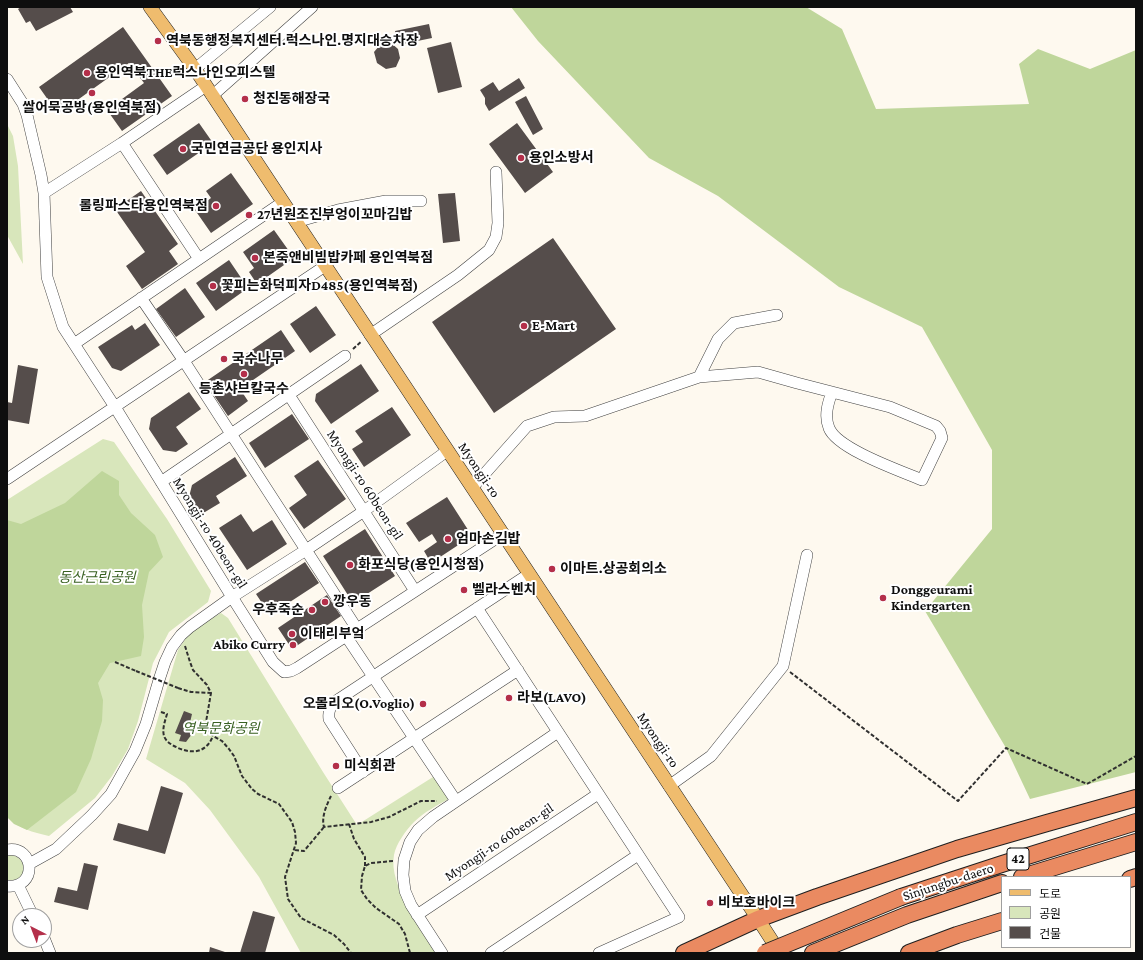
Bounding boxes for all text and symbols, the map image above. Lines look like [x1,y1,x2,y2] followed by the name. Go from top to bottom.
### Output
[166,33,419,49] place label: 역북동행정복지센터.럭스나인.명지대승차장
[153,36,163,46] marker: 역북동행정복지센터.럭스나인.명지대승차장
[95,65,275,81] place label: 용인역북THE럭스나인오피스텔
[82,68,92,78] marker: 용인역북THE럭스나인오피스텔
[87,88,97,98] marker: 쌀어묵공방(용인역북점)
[253,91,330,107] place label: 청진동해장국
[240,94,250,104] marker: 청진동해장국
[22,100,162,116] place label: 쌀어묵공방(용인역북점)
[191,141,322,157] place label: 국민연금공단 용인지사
[178,144,188,154] marker: 국민연금공단 용인지사
[529,150,593,166] place label: 용인소방서
[516,153,526,163] marker: 용인소방서
[79,198,208,214] place label: 롤링파스타용인역북점
[211,201,221,211] marker: 롤링파스타용인역북점
[257,207,412,223] place label: 27년원조진부엉이꼬마김밥
[244,210,254,220] marker: 27년원조진부엉이꼬마김밥
[263,250,433,266] place label: 본죽앤비빔밥카페 용인역북점
[250,253,260,263] marker: 본죽앤비빔밥카페 용인역북점
[221,278,418,294] place label: 꽃피는화덕피자D485(용인역북점)
[208,281,218,291] marker: 꽃피는화덕피자D485(용인역북점)
[532,318,575,334] place label: E-Mart
[519,321,529,331] marker: E-Mart
[232,351,284,367] place label: 국수나무
[219,354,229,364] marker: 국수나무
[239,369,249,379] marker: 등촌샤브칼국수
[199,381,289,397] place label: 등촌샤브칼국수
[323,427,407,543] street label: Myongji-ro 60beon-gil
[454,439,504,501] street label: Myongji-ro
[169,474,251,592] street label: Myongji-ro 40beon-gil
[456,531,520,547] place label: 엄마손김밥
[443,534,453,544] marker: 엄마손김밥
[358,557,485,573] place label: 화포식당(용인시청점)
[345,560,355,570] marker: 화포식당(용인시청점)
[560,561,667,577] place label: 이마트.상공회의소
[547,564,557,574] marker: 이마트.상공회의소
[58,570,136,586] park label: 동산근린공원
[472,582,536,598] place label: 벨라스벤치
[891,582,973,614] place label: Donggeurami Kindergarten
[459,585,469,595] marker: 벨라스벤치
[878,593,888,603] marker: Donggeurami Kindergarten
[333,594,372,610] place label: 깡우동
[320,597,330,607] marker: 깡우동
[252,602,304,618] place label: 우후죽순
[307,605,317,615] marker: 우후죽순
[300,626,364,642] place label: 이태리부엌
[287,629,297,639] marker: 이태리부엌
[213,637,285,653] place label: Abiko Curry
[288,640,298,650] marker: Abiko Curry
[517,690,587,706] place label: 라보(LAVO)
[504,693,514,703] marker: 라보(LAVO)
[302,696,415,712] place label: 오볼리오(O.Voglio)
[418,699,428,709] marker: 오볼리오(O.Voglio)
[633,709,683,771] street label: Myongji-ro
[182,721,260,737] park label: 역북문화공원
[344,758,396,774] place label: 미식회관
[331,761,341,771] marker: 미식회관
[441,799,557,885] street label: Myongji-ro 60beon-gil
[1007,848,1029,870] road number: 42
[900,859,996,905] street label: Sinjungbu-daero
[1001,876,1131,948] legend
[1039,887,1061,901] text: 도로
[718,895,795,911] place label: 비보호바이크
[705,898,715,908] marker: 비보호바이크
[1039,907,1061,921] text: 공원
[12,908,52,948] north arrow
[18,913,31,927] text: N
[1039,927,1061,941] text: 건물

